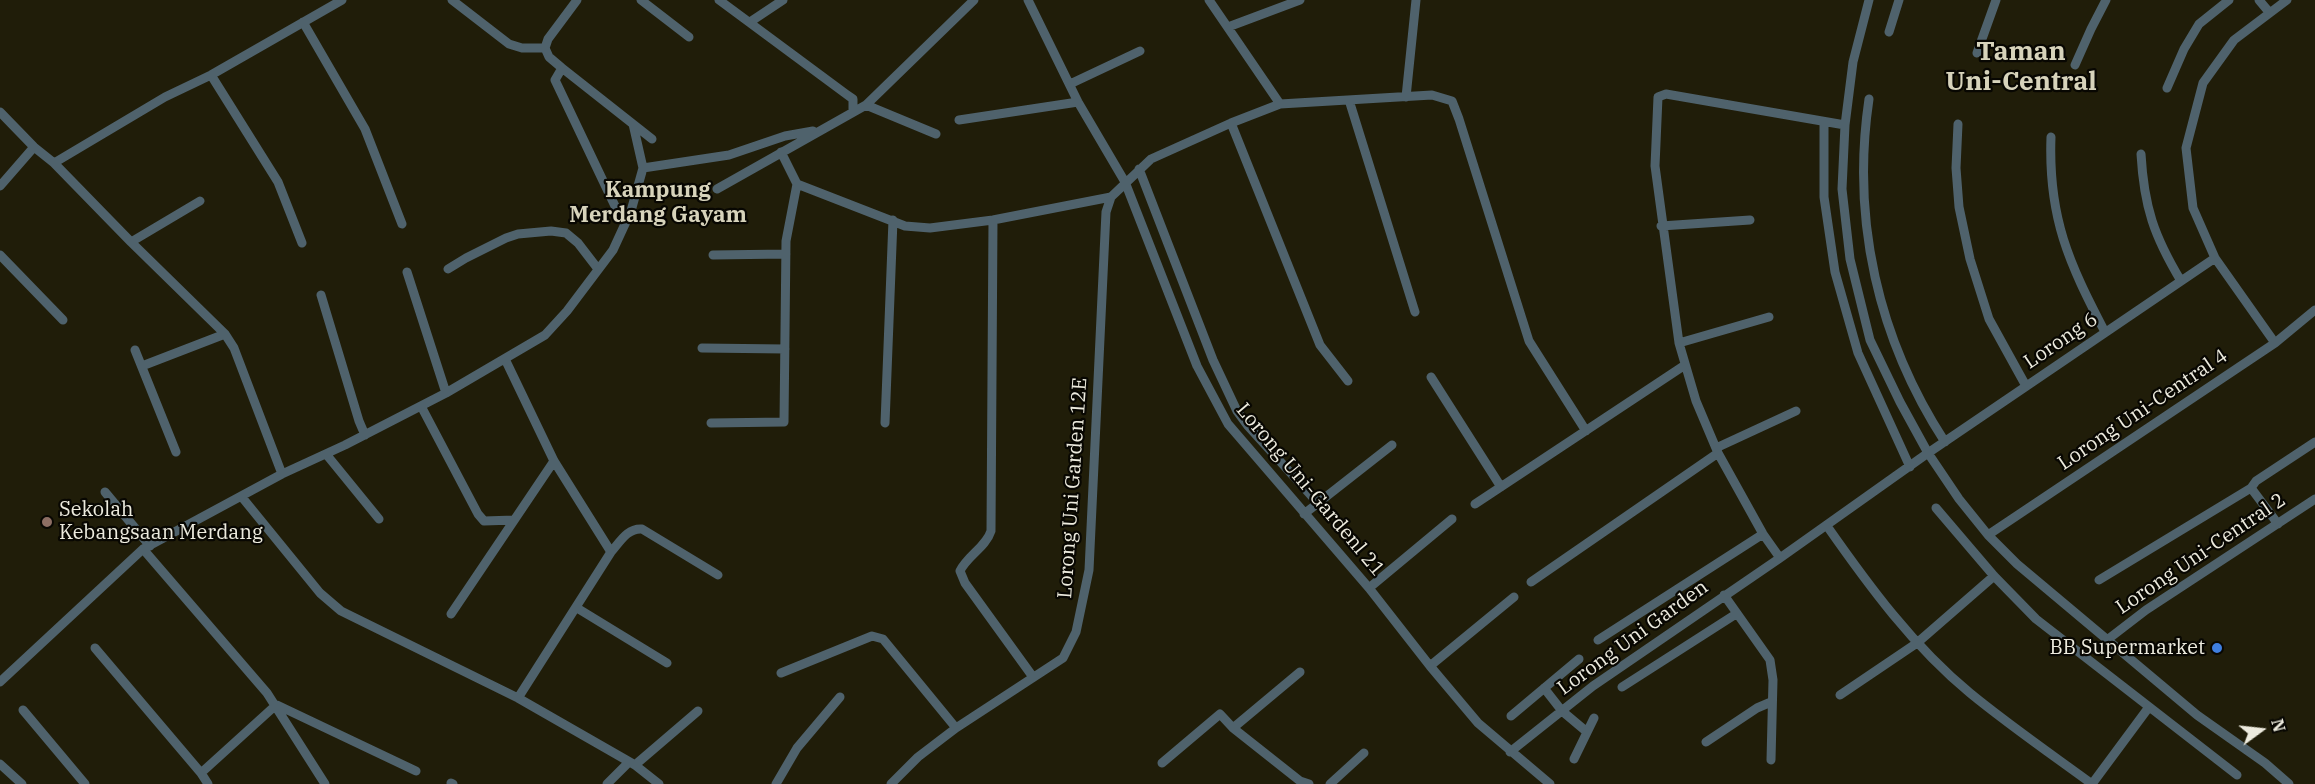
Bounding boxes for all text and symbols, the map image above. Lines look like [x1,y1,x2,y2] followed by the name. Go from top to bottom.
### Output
[1945,36,2097,98] district label: Taman Uni-Central
[569,178,747,230] district label: Kampung Merdang Gayam
[2020,308,2102,374] street label: Lorong 6
[2054,344,2232,476] street label: Lorong Uni-Central 4
[1053,377,1093,599] street label: Lorong Uni Garden 12E
[1231,399,1389,581] street label: Lorong Uni-Gardenl 21
[2112,488,2290,620] street label: Lorong Uni-Central 2
[59,498,263,545] place label: Sekolah Kebangsaan Merdang
[40,515,54,529] marker: Sekolah Kebangsaan Merdang
[1553,575,1713,701] street label: Lorong Uni Garden
[2049,636,2205,660] place label: BB Supermarket
[2210,641,2224,655] marker: BB Supermarket
[2231,700,2291,760] north arrow
[2267,717,2290,734] text: N

